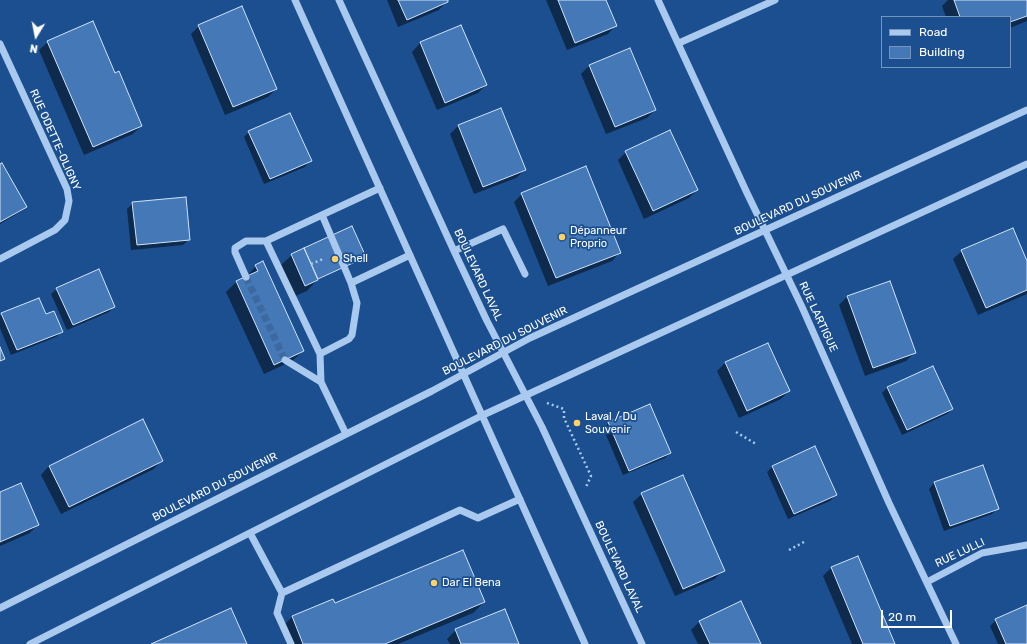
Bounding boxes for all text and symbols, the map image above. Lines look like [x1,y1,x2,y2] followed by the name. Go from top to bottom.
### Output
[16,16,56,56] north arrow
[881,16,1011,68] legend
[919,25,947,39] text: Road
[29,41,39,55] text: N
[919,45,965,59] text: Building
[27,87,83,193] street label: RUE ODETTE-OLIGNY
[732,168,864,238] street label: BOULEVARD DU SOUVENIR
[570,224,627,250] place label: Dépanneur Proprio
[451,227,505,323] street label: BOULEVARD LAVAL
[557,232,567,242] marker: Dépanneur Proprio
[343,252,368,266] place label: Shell
[330,254,340,264] marker: Shell
[796,280,840,354] street label: RUE LARTIGUE
[440,304,570,378] street label: BOULEVARD DU SOUVENIR
[585,410,637,436] place label: Laval / Du Souvenir
[572,418,582,428] marker: Laval / Du Souvenir
[150,450,280,524] street label: BOULEVARD DU SOUVENIR
[592,519,646,615] street label: BOULEVARD LAVAL
[933,536,987,570] street label: RUE LULLI
[442,576,501,590] place label: Dar El Bena
[429,578,439,588] marker: Dar El Bena
[883,602,954,628] scale bar
[888,610,916,624] text: 20 m

